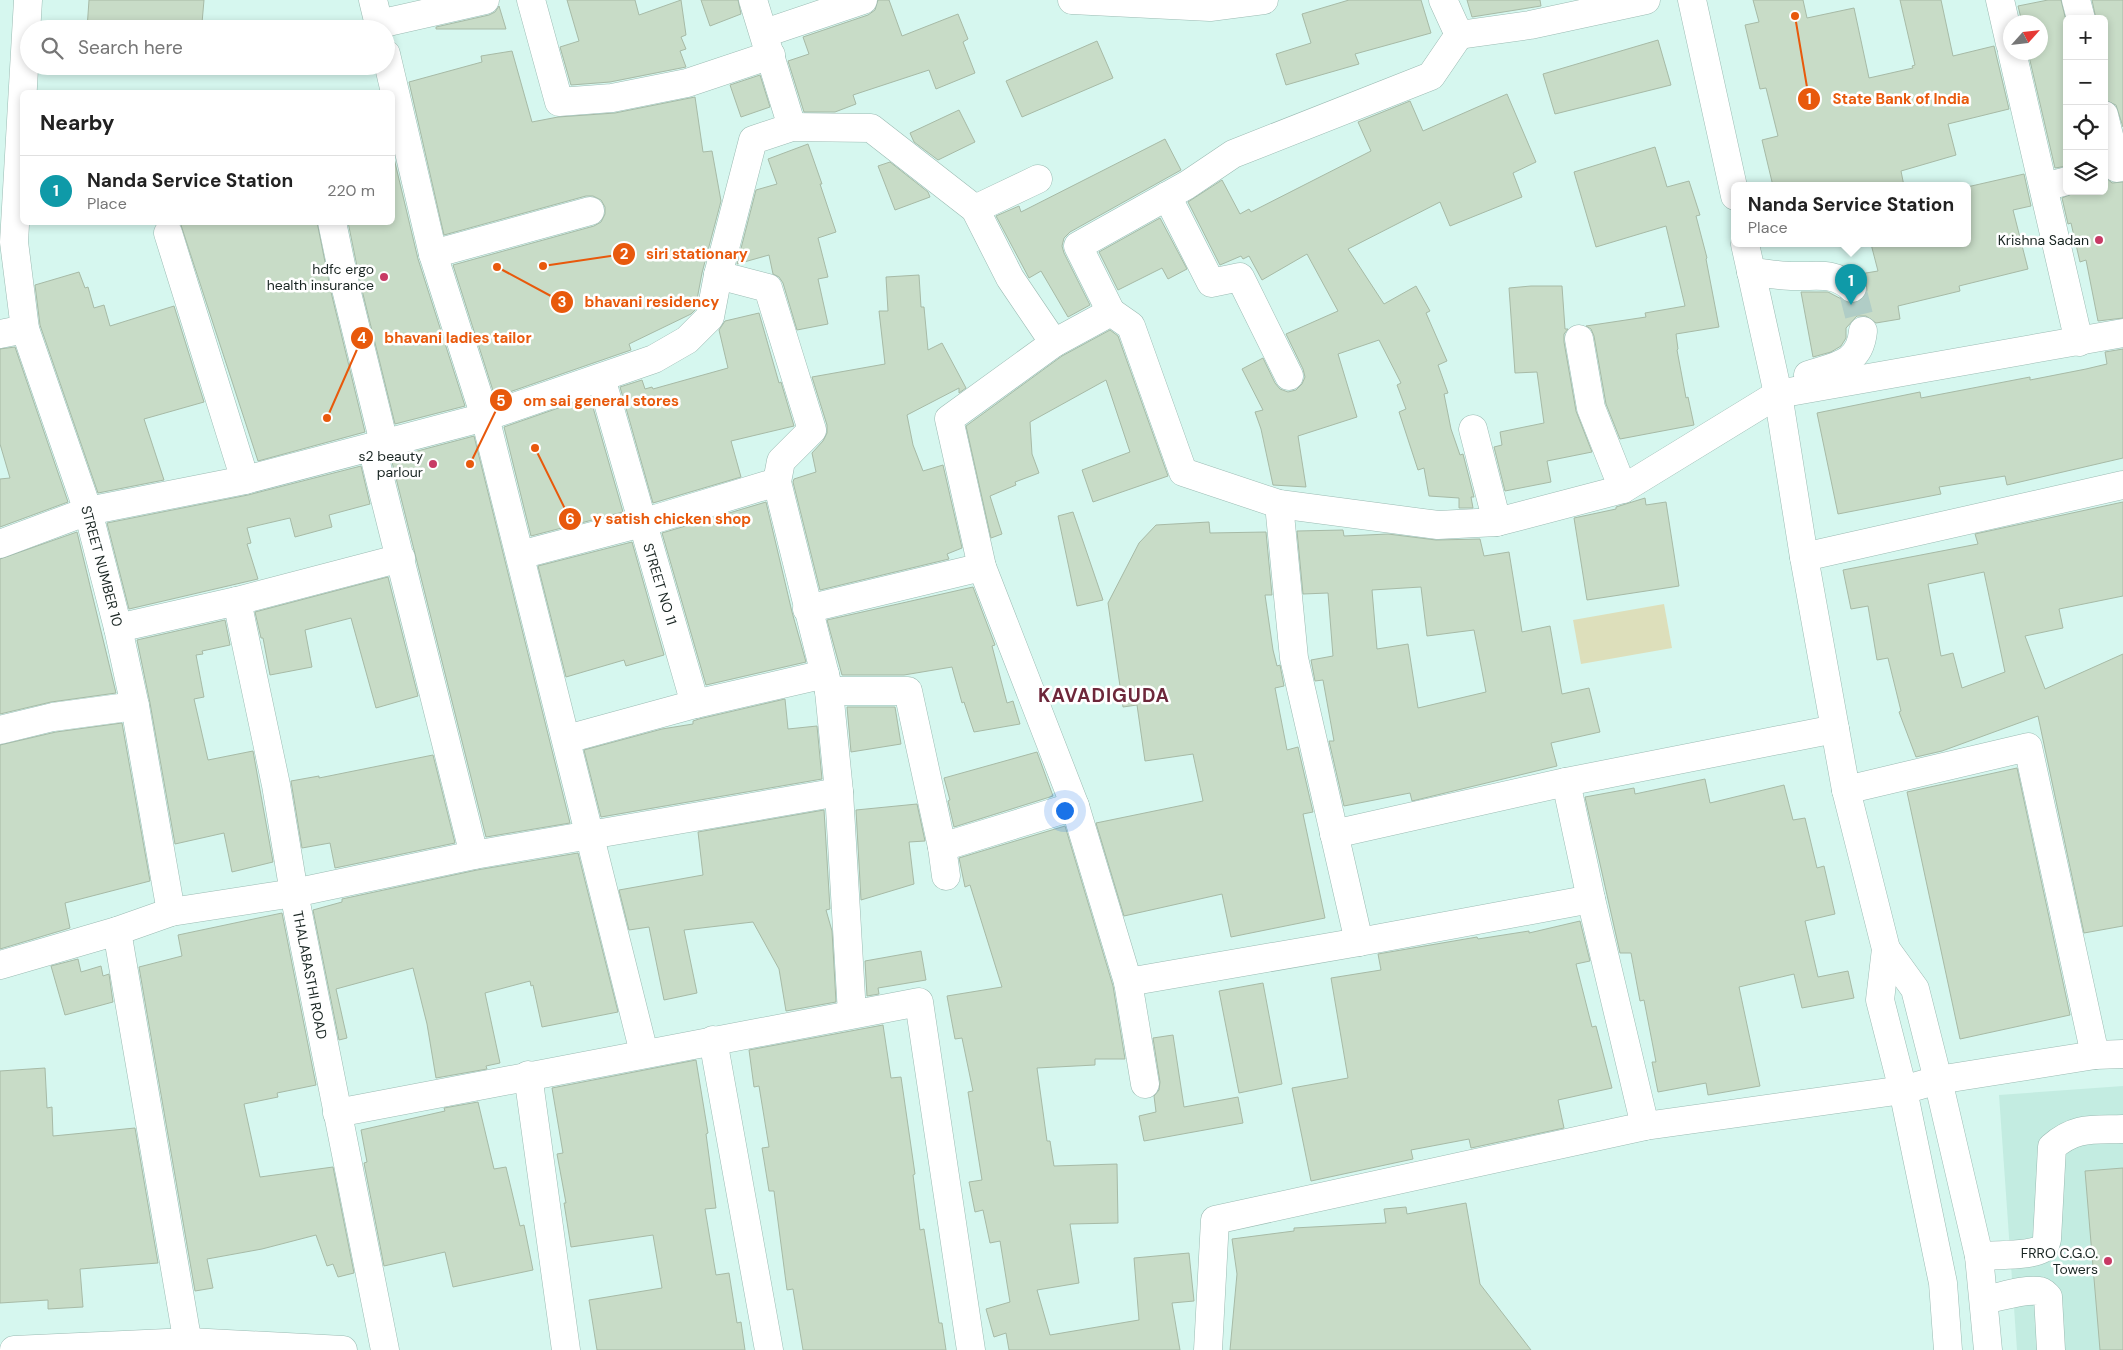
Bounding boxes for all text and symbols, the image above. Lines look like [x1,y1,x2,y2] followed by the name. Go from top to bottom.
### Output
[2003,15,2048,60] north arrow
[2063,15,2108,195] map controls
[2063,15,2108,60] button: +
[20,20,395,75] search box
[38,34,66,62] icon: search
[78,35,183,60] text: Search here
[2063,60,2108,105] button: −
[1797,84,1979,114] callout: State Bank of India
[1806,89,1812,109] text: 1
[1832,89,1970,109] text: State Bank of India
[2063,105,2108,150] button: locate
[40,109,114,137] text: Nearby
[2063,150,2108,195] button: layers
[87,168,293,193] text: Nanda Service Station
[53,180,59,201] text: 1
[327,180,375,201] text: 220 m
[1731,182,1971,247] popup
[1748,192,1954,217] text: Nanda Service Station
[87,193,127,214] text: Place
[1748,217,1788,238] text: Place
[1998,231,2089,249] place label: Krishna Sadan
[2093,234,2105,246] marker: Krishna Sadan
[612,239,758,269] callout: siri stationary
[620,244,629,264] text: 2
[646,244,748,264] text: siri stationary
[267,260,374,294] place label: hdfc ergo health insurance
[1835,264,1867,305] pin: 1
[378,271,390,283] marker: hdfc ergo health insurance
[550,287,729,317] callout: bhavani residency
[557,292,567,312] text: 3
[585,292,719,312] text: bhavani residency
[350,323,542,353] callout: bhavani ladies tailor
[357,328,367,348] text: 4
[384,328,532,348] text: bhavani ladies tailor
[489,385,689,415] callout: om sai general stores
[496,391,506,411] text: 5
[523,391,679,411] text: om sai general stores
[359,447,423,481] place label: s2 beauty parlour
[427,458,439,470] marker: s2 beauty parlour
[77,504,127,628] street label: STREET NUMBER 10
[558,504,761,534] callout: y satish chicken shop
[565,509,575,529] text: 6
[593,509,751,529] text: y satish chicken shop
[639,541,681,627] street label: STREET NO 11
[1038,683,1170,708] district label: KAVADIGUDA
[1052,798,1078,824] your location
[289,909,331,1041] street label: THALABASTHI ROAD
[2021,1244,2098,1278] place label: FRRO C.G.O. Towers
[2102,1255,2114,1267] marker: FRRO C.G.O. Towers

